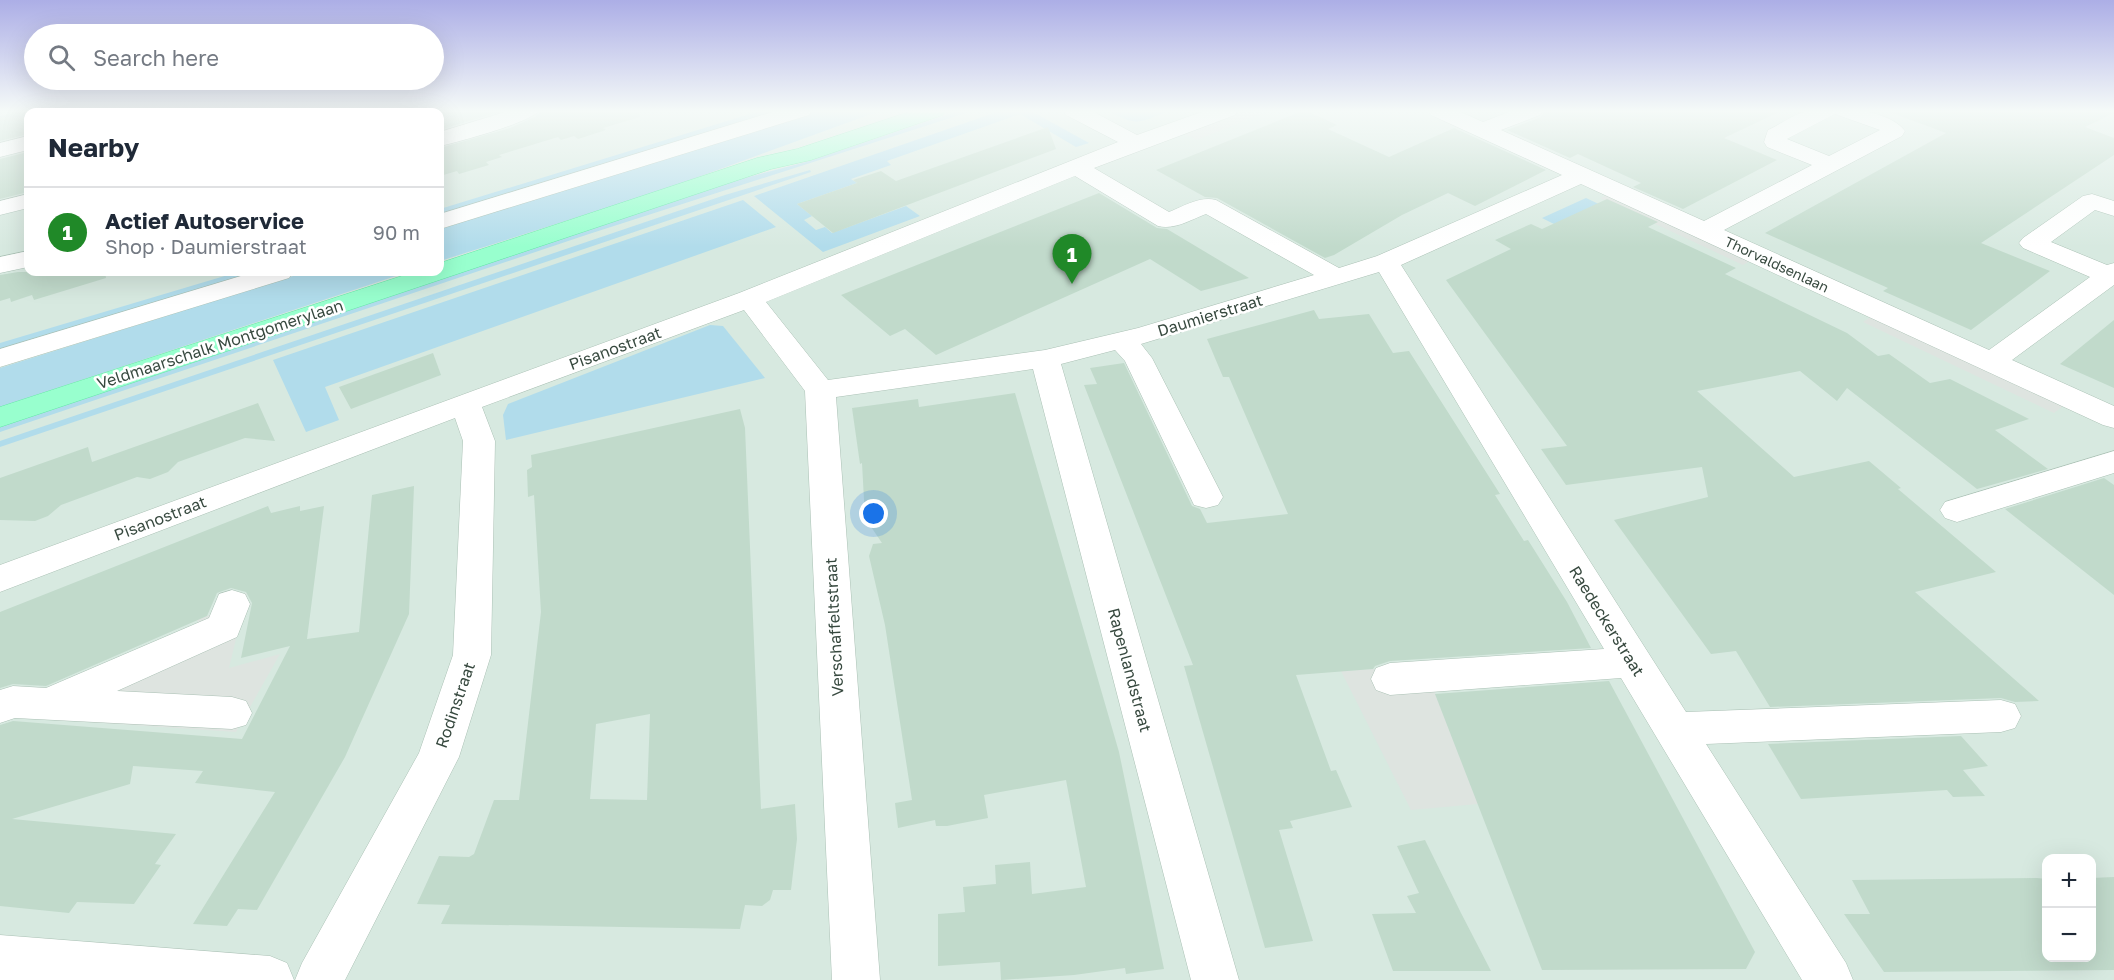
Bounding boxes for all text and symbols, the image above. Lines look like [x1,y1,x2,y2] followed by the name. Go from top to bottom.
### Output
[24,24,444,90] search box
[45,41,78,74] icon: search
[93,44,219,71] text: Search here
[48,132,139,163] text: Nearby
[105,207,304,234] text: Actief Autoservice
[62,220,73,244] text: 1
[373,220,420,244] text: 90 m
[1722,232,1832,296] street label: Thorvaldsenlaan
[105,234,307,258] text: Shop · Daumierstraat
[1052,234,1092,284] pin: 1
[1155,289,1265,341] street label: Daumierstraat
[94,295,346,393] street label: Veldmaarschalk Montgomerylaan
[566,322,664,374] street label: Pisanostraat
[111,491,209,545] street label: Pisanostraat
[859,499,888,528] your location
[820,557,848,697] street label: Verschaffeltstraat
[1565,562,1649,680] street label: Raedeckerstraat
[1104,606,1156,734] street label: Rapenlandstraat
[431,659,479,751] street label: Rodinstraat
[2042,854,2096,962] map controls
[2042,854,2096,908] button: +
[2042,908,2096,962] button: −

